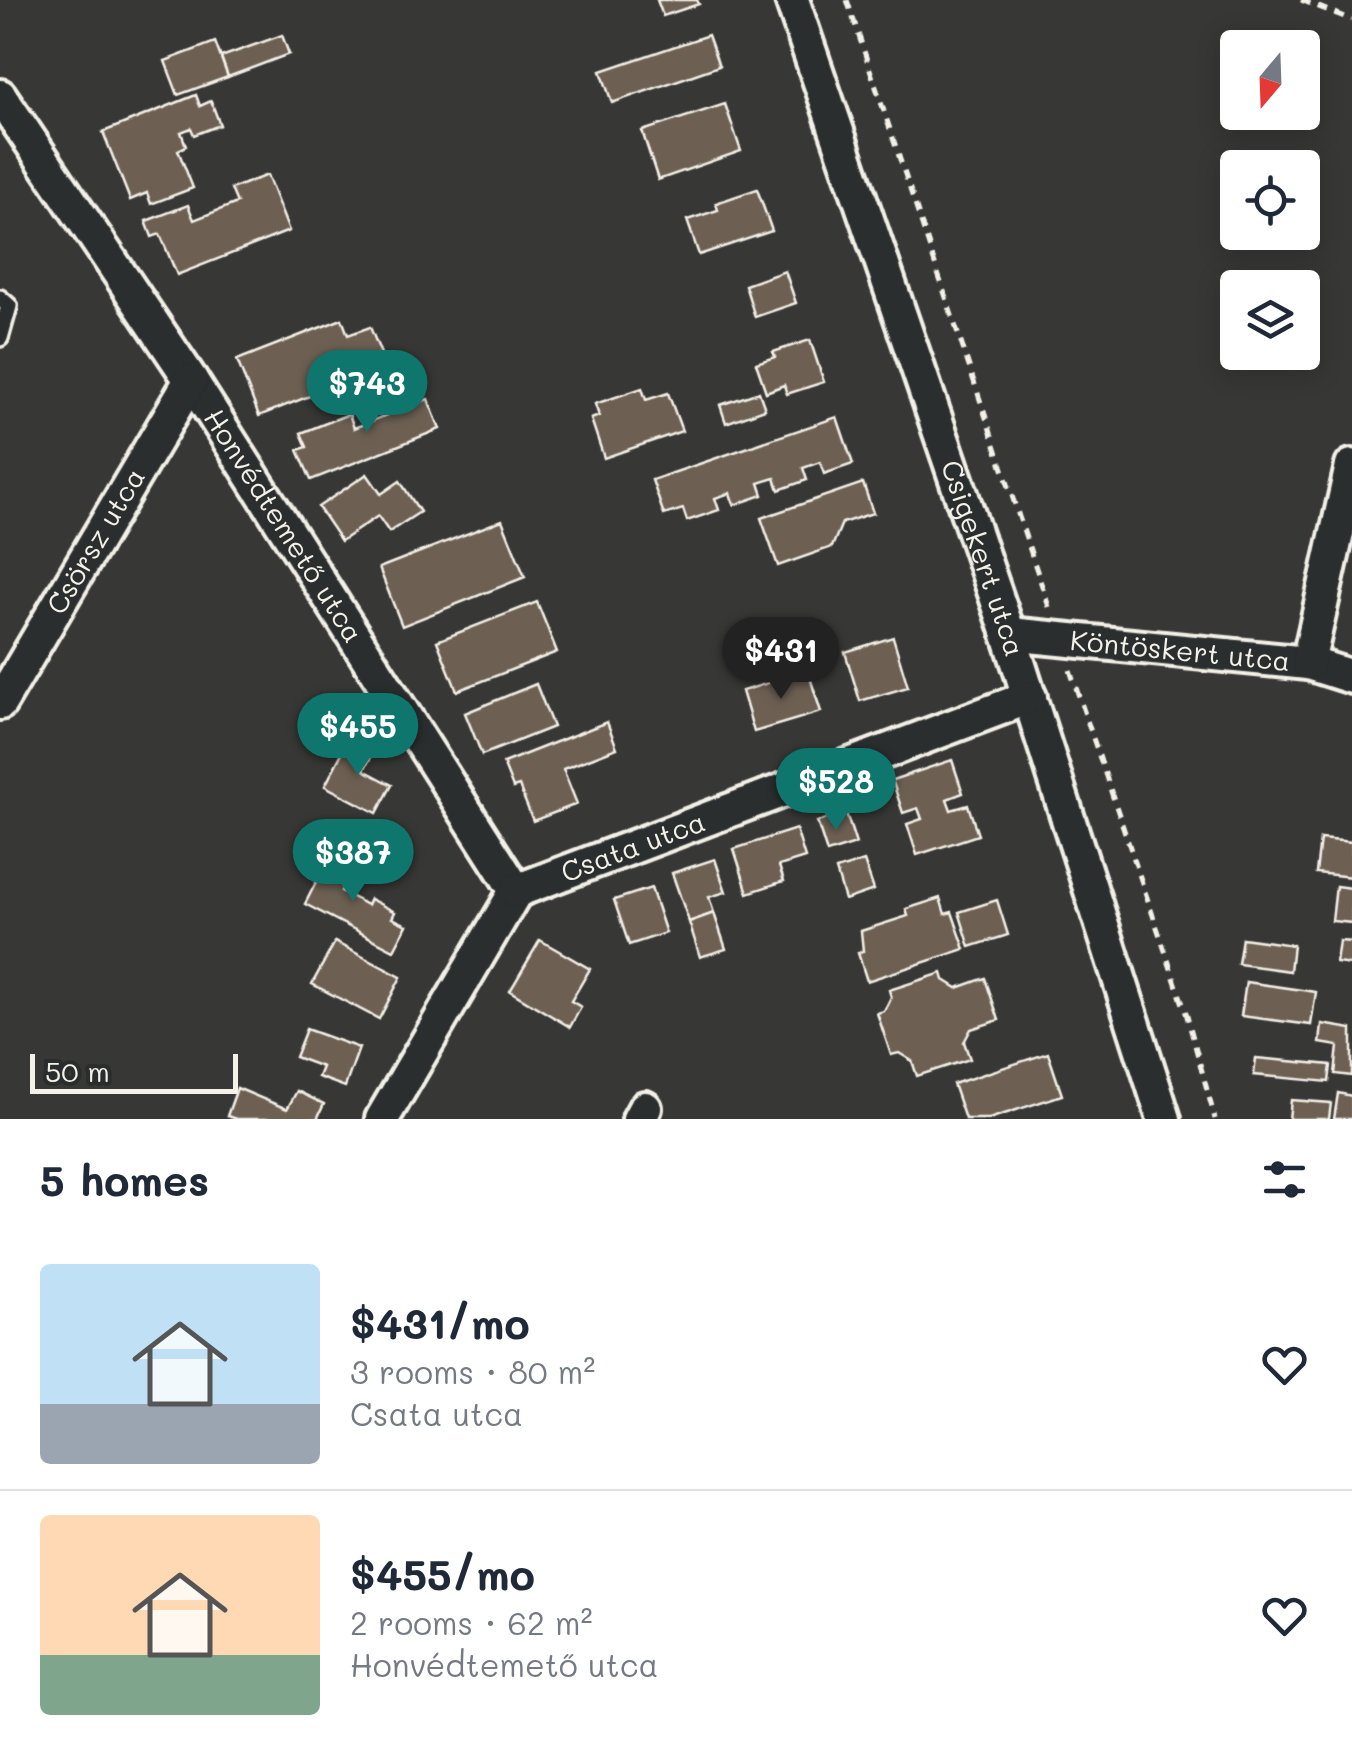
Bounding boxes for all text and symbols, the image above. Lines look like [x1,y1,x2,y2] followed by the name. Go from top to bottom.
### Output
[1220,30,1320,130] north arrow
[1220,30,1320,370] map controls
[1220,150,1320,250] button: locate
[1220,270,1320,370] button: layers
[308,350,426,435] pin: $743
[328,361,406,403] text: $743
[197,402,372,649] street label: Honvédtemető utca
[934,455,1034,660] street label: Csigekert utca
[38,461,152,620] street label: Csörsz utca
[722,617,840,702] pin: $431
[1069,621,1292,678] street label: Köntöskert utca
[744,628,818,670] text: $431
[299,693,417,778] pin: $455
[319,704,397,746] text: $455
[777,748,895,833] pin: $528
[798,759,874,801] text: $528
[555,802,710,889] street label: Csata utca
[294,819,412,904] pin: $387
[315,830,391,872] text: $387
[30,1049,238,1094] scale bar
[45,1053,110,1089] text: 50 m
[40,1152,209,1207] text: 5 homes
[1257,1152,1312,1207] icon: filters
[350,1295,530,1350] text: $431/mo
[120,1304,240,1424] icon: home
[1257,1337,1312,1392] icon: heart
[350,1350,595,1392] text: 3 rooms · 80 m²
[350,1392,523,1434] text: Csata utca
[350,1546,535,1601] text: $455/mo
[120,1555,240,1675] icon: home
[1257,1588,1312,1643] icon: heart
[350,1601,593,1643] text: 2 rooms · 62 m²
[350,1643,658,1685] text: Honvédtemető utca

